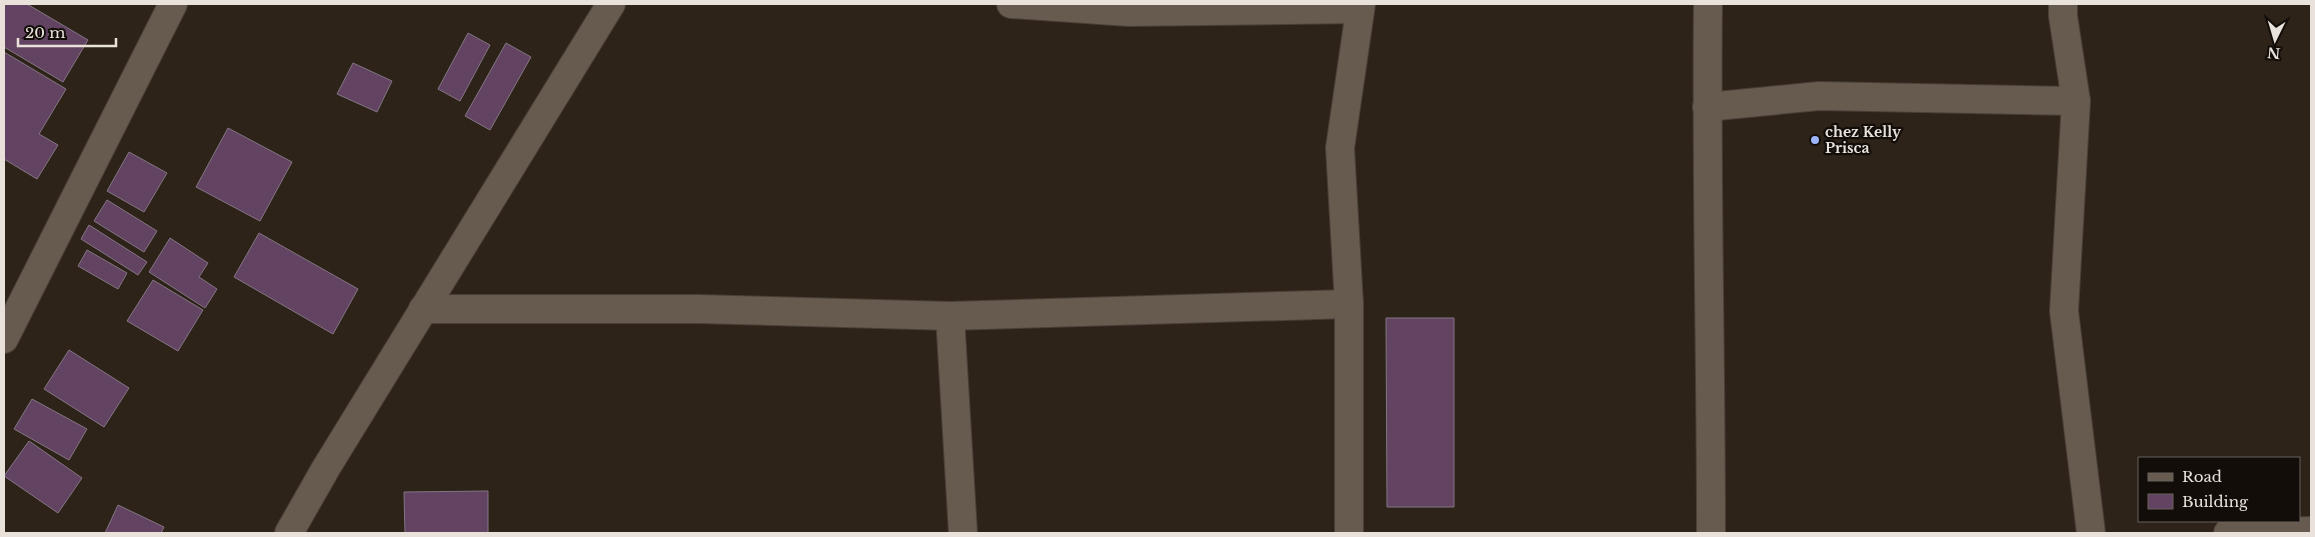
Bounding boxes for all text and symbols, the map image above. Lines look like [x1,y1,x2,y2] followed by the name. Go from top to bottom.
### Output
[18,15,115,47] scale bar
[2250,15,2300,65] north arrow
[25,23,65,42] text: 20 m
[2267,43,2281,62] text: N
[1825,123,1902,157] place label: chez Kelly Prisca
[1809,134,1821,146] marker: chez Kelly Prisca
[2138,457,2300,522] legend
[2182,467,2222,486] text: Road
[2182,492,2249,511] text: Building

